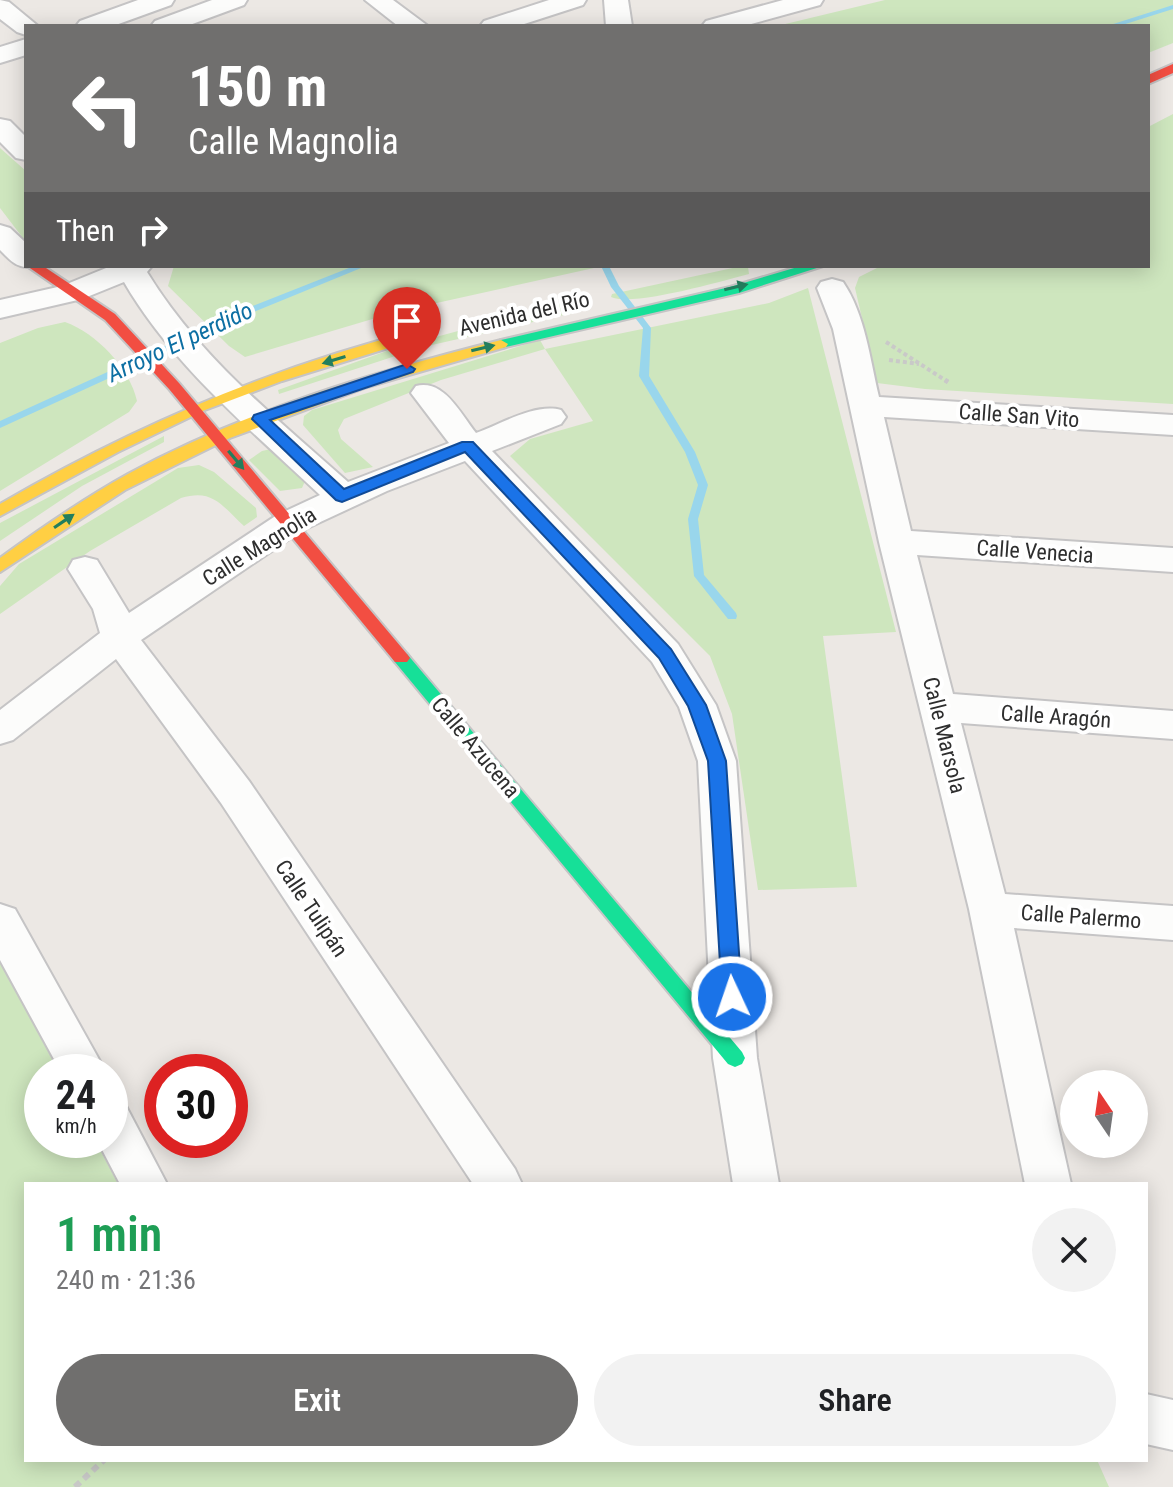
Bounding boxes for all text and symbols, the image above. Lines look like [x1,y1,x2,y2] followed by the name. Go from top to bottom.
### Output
[188,54,327,120] text: 150 m
[56,56,160,160] icon: left
[188,121,399,163] text: Calle Magnolia
[131,208,175,252] icon: right
[56,213,115,248] text: Then
[723,280,748,293] one-way arrow
[456,286,592,341] street label: Avenida del Río
[373,287,441,369] pin
[102,296,257,388] water label: Arroyo El perdido
[385,299,429,343] icon: arrive
[471,341,496,353] one-way arrow
[322,354,346,367] one-way arrow
[958,399,1080,432] street label: Calle San Vito
[227,450,244,470] one-way arrow
[198,502,321,591] street label: Calle Magnolia
[53,514,75,529] one-way arrow
[976,535,1094,568] street label: Calle Venecia
[918,674,971,796] street label: Calle Marsola
[426,692,525,803] street label: Calle Azucena
[1000,700,1112,733] street label: Calle Aragón
[270,855,353,961] street label: Calle Tulipán
[1020,900,1142,933] street label: Calle Palermo
[690,955,774,1039] position arrow
[144,1054,248,1158] speed limit sign: 30
[1060,1070,1148,1158] north arrow
[1060,1070,1148,1158] map controls
[56,1072,96,1119] text: 24
[55,1114,97,1138] text: km/h
[56,1206,162,1263] text: 1 min
[1032,1208,1116,1292] button: close
[56,1265,196,1295] text: 240 m · 21:36
[56,1354,578,1446] button: Exit
[594,1354,1116,1446] button: Share

